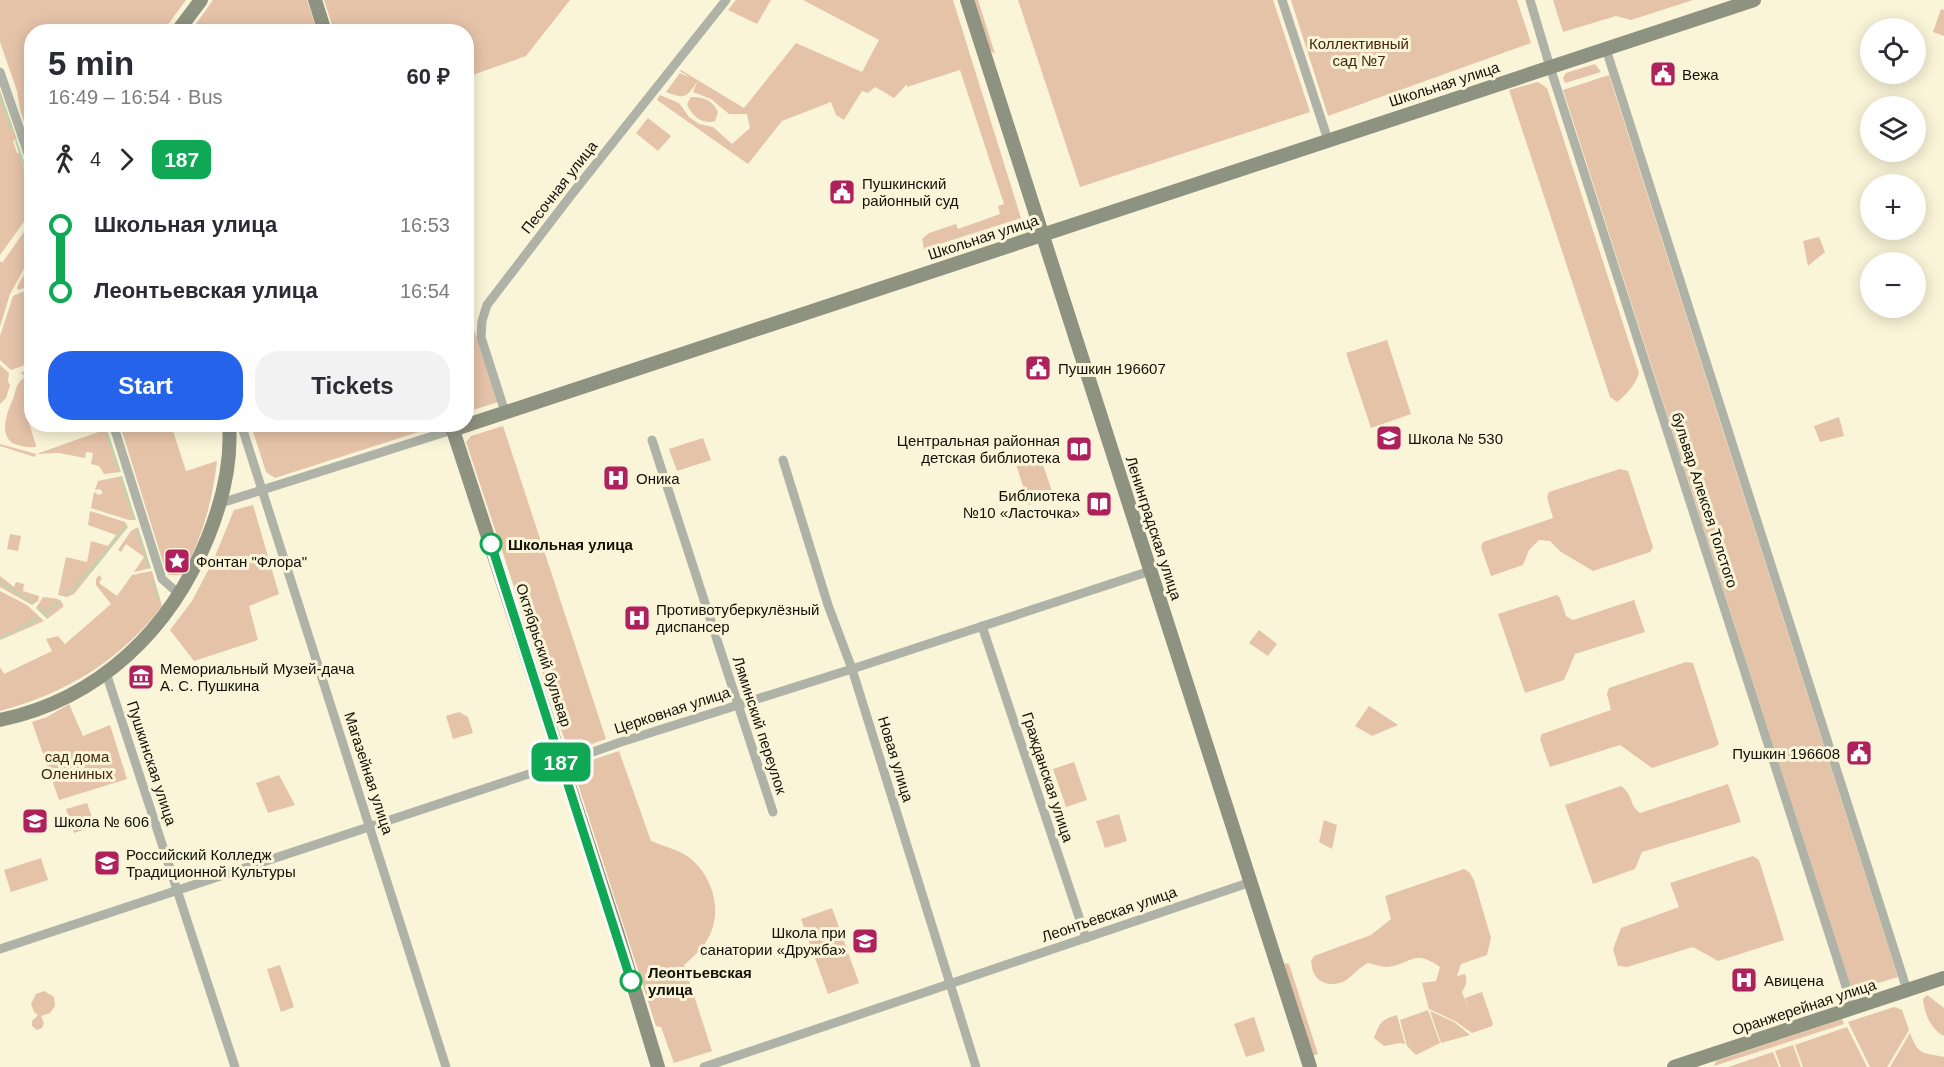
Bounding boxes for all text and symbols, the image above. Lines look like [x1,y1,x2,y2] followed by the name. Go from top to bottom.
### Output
[1860,18,1926,318] map controls
[1860,18,1926,84] button: locate
[1309,35,1409,69] park label: Коллективный сад №7
[48,45,134,82] text: 5 min
[1387,58,1502,110] street label: Школьная улица
[1648,59,1678,89] public building icon: Вежа
[407,64,450,89] text: 60 ₽
[1682,66,1719,83] place label: Вежа
[48,86,223,108] text: 16:49 – 16:54 · Bus
[1860,96,1926,162] button: layers
[518,137,601,237] street label: Песочная улица
[48,143,81,176] icon: walk
[110,143,143,176] icon: forward
[90,148,101,170] text: 4
[164,148,199,171] text: 187
[1860,174,1926,240] button: +
[862,175,959,209] place label: Пушкинский районный суд
[827,177,857,207] public building icon: Пушкинский районный суд
[926,211,1041,263] street label: Школьная улица
[94,212,277,237] text: Школьная улица
[400,214,450,236] text: 16:53
[1860,252,1926,318] button: −
[94,278,318,303] text: Леонтьевская улица
[400,280,450,302] text: 16:54
[48,351,243,420] button: Start
[255,351,450,420] button: Tickets
[1023,353,1053,383] public building icon: Пушкин 196607
[1058,360,1166,377] place label: Пушкин 196607
[1669,410,1741,590] street label: бульвар Алексея Толстого
[1374,423,1404,453] school or university icon: Школа № 530
[1408,430,1503,447] place label: Школа № 530
[897,432,1061,466] place label: Центральная районная детская библиотека
[1064,434,1094,464] library icon: Центральная районная детская библиотека
[1123,454,1186,603] street label: Ленинградская улица
[601,463,631,493] hospital icon: Оника
[636,470,680,487] place label: Оника
[963,487,1081,521] place label: Библиотека №10 «Ласточка»
[1084,489,1114,519] library icon: Библиотека №10 «Ласточка»
[480,533,502,555] marker: Школьная улица
[508,536,634,553] place label: Школьная улица
[162,546,192,576] place icon: Фонтан "Флора"
[196,553,307,570] place label: Фонтан "Флора"
[513,581,575,729] street label: Октябрьский бульвар
[656,601,819,635] place label: Противотуберкулёзный диспансер
[622,603,652,633] hospital icon: Противотуберкулёзный диспансер
[730,654,790,796] street label: Ляминский переулок
[160,660,355,694] place label: Мемориальный Музей-дача А. С. Пушкина
[126,662,156,692] museum icon: Мемориальный Музей-дача А. С. Пушкина
[612,683,733,737] street label: Церковная улица
[124,699,180,828] street label: Пушкинская улица
[341,710,397,837] street label: Магазейная улица
[1019,710,1077,845] street label: Гражданская улица
[875,714,917,805] street label: Новая улица
[1844,738,1874,768] public building icon: Пушкин 196608
[526,742,596,782] line badge: 187
[1732,745,1840,762] place label: Пушкин 196608
[41,748,113,782] park label: сад дома Олениных
[543,751,579,774] text: 187
[20,806,50,836] school or university icon: Школа № 606
[54,813,149,830] place label: Школа № 606
[126,846,296,880] place label: Российский Колледж Традиционной Культуры
[92,848,122,878] school or university icon: Российский Колледж Традиционной Культуры
[1039,883,1179,945] street label: Леонтьевская улица
[700,924,846,958] place label: Школа при санатории «Дружба»
[850,926,880,956] school or university icon: Школа при санатории «Дружба»
[648,964,752,998] place label: Леонтьевская улица
[1729,965,1759,995] hospital icon: Авицена
[620,970,642,992] marker: Леонтьевская улица
[1764,972,1824,989] place label: Авицена
[1730,976,1879,1038] street label: Оранжерейная улица

